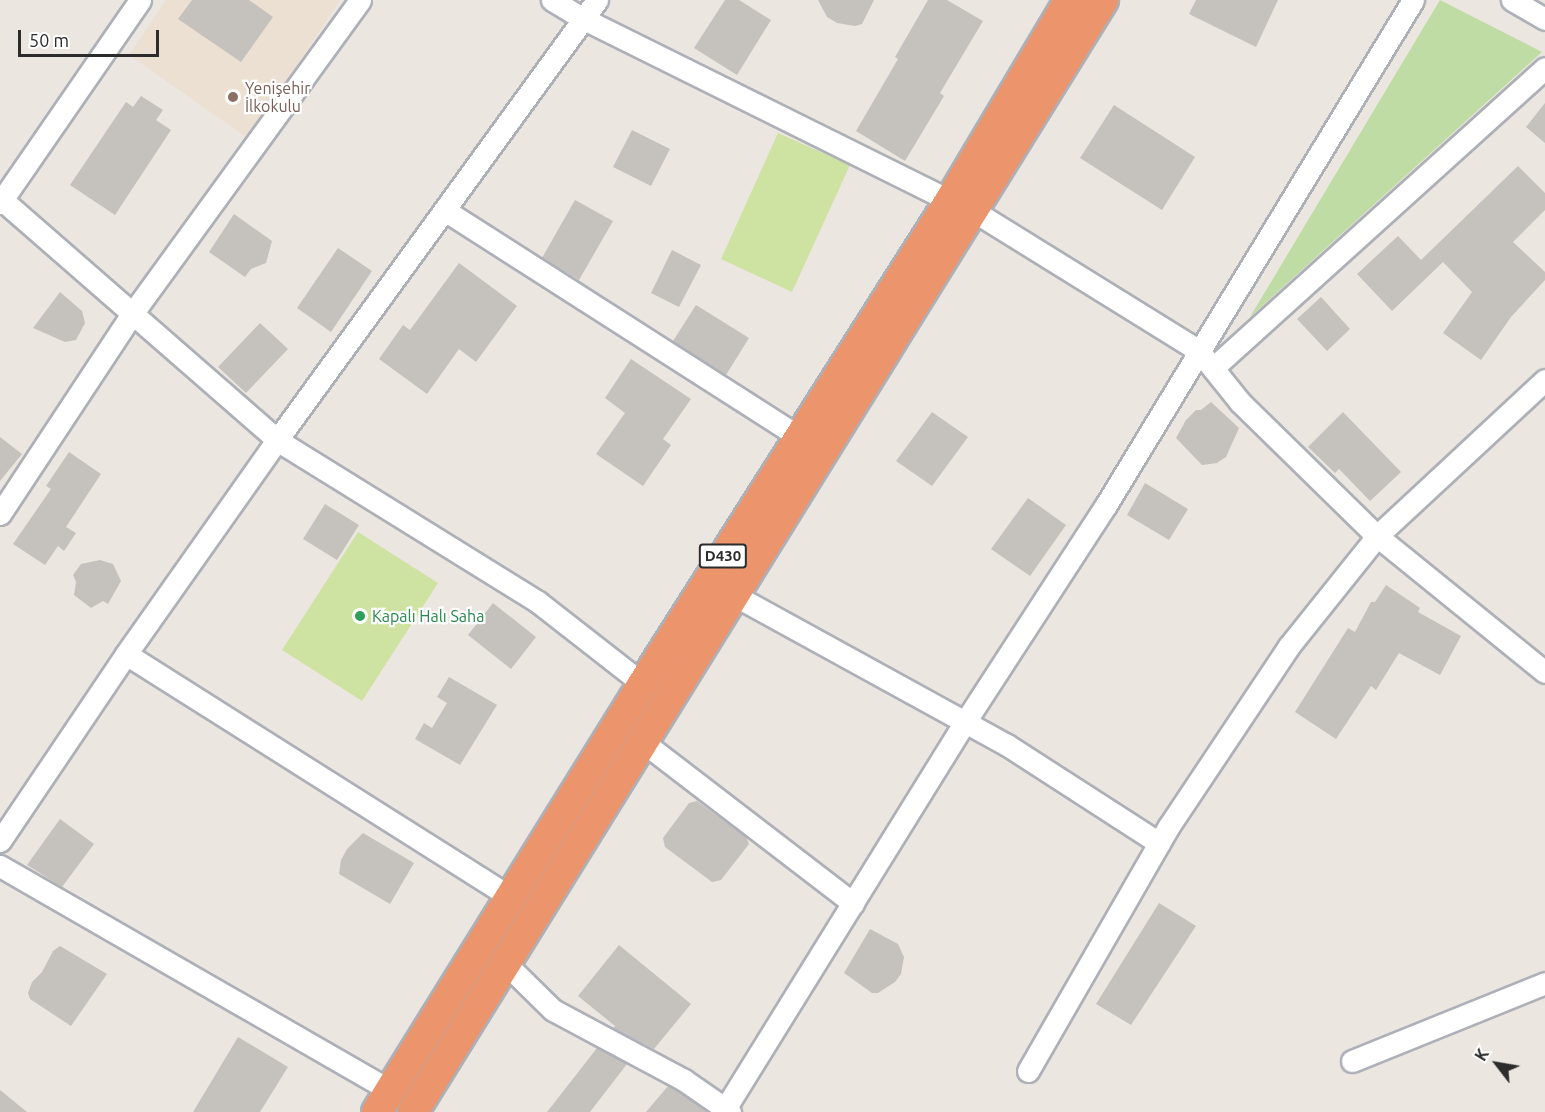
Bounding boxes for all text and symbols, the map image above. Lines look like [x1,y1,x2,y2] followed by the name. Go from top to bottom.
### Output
[21,18,162,56] scale bar
[29,30,69,50] text: 50 m
[245,78,310,116] place label: Yenişehir İlkokulu
[226,90,240,104] marker: Yenişehir İlkokulu
[698,544,748,568] road number: D430
[372,606,484,626] place label: Kapalı Halı Saha
[353,609,367,623] marker: Kapalı Halı Saha
[1467,1034,1527,1094] north arrow
[1471,1046,1492,1064] text: K

